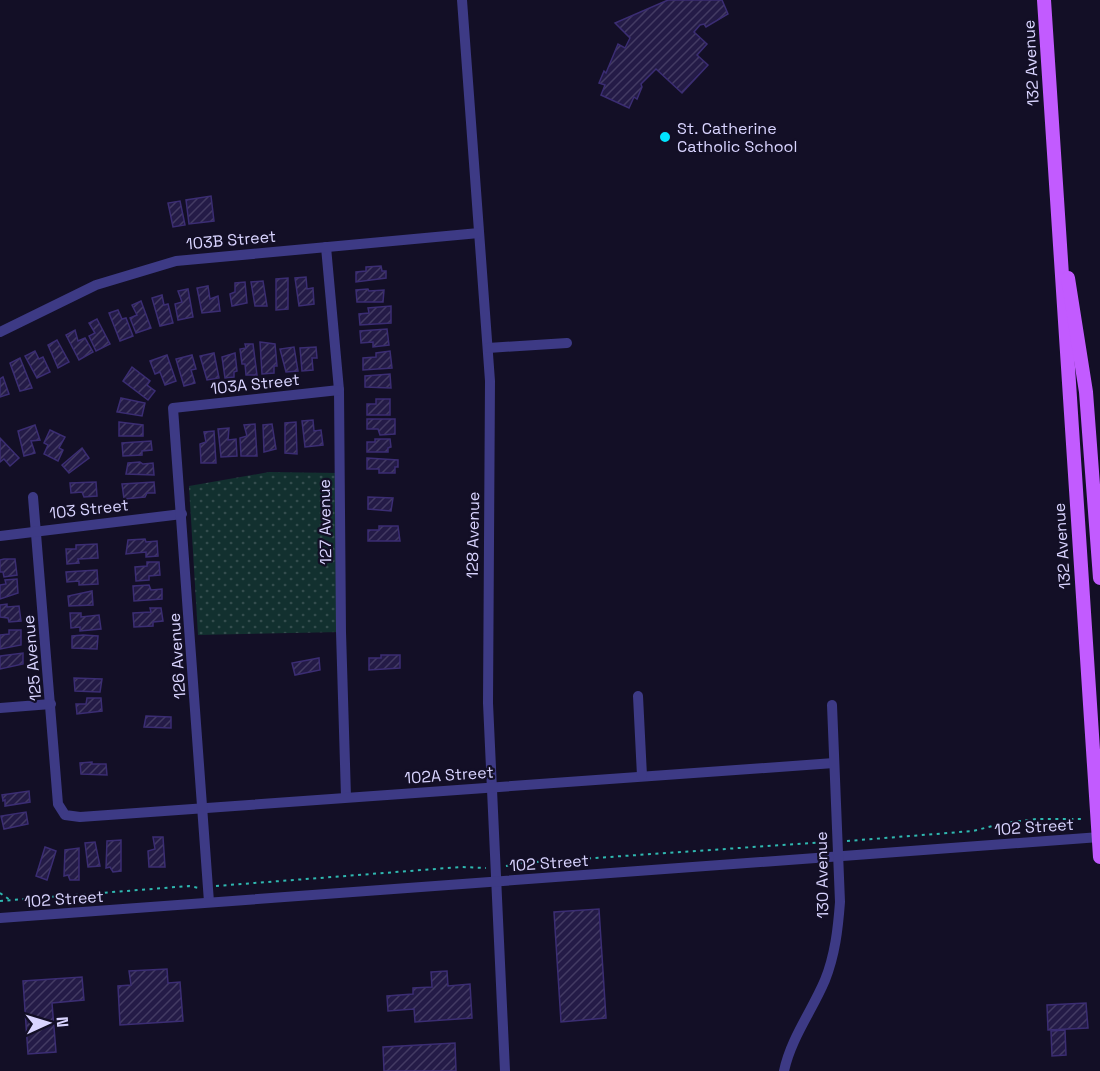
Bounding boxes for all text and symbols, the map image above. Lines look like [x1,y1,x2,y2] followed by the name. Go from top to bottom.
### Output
[1018,19,1044,107] street label: 132 Avenue
[677,118,797,157] place label: St. Catherine Catholic School
[658,130,672,144] marker: St. Catherine Catholic School
[185,226,277,254] street label: 103B Street
[209,369,301,399] street label: 103A Street
[314,479,336,565] street label: 127 Avenue
[462,491,484,579] street label: 128 Avenue
[48,494,130,524] street label: 103 Street
[1049,502,1075,590] street label: 132 Avenue
[164,612,190,700] street label: 126 Avenue
[18,614,46,702] street label: 125 Avenue
[404,761,494,789] street label: 102A Street
[994,814,1074,840] street label: 102 Street
[811,831,833,919] street label: 130 Avenue
[509,850,589,876] street label: 102 Street
[24,886,104,912] street label: 102 Street
[18,993,78,1053] north arrow
[52,1016,73,1028] text: N

